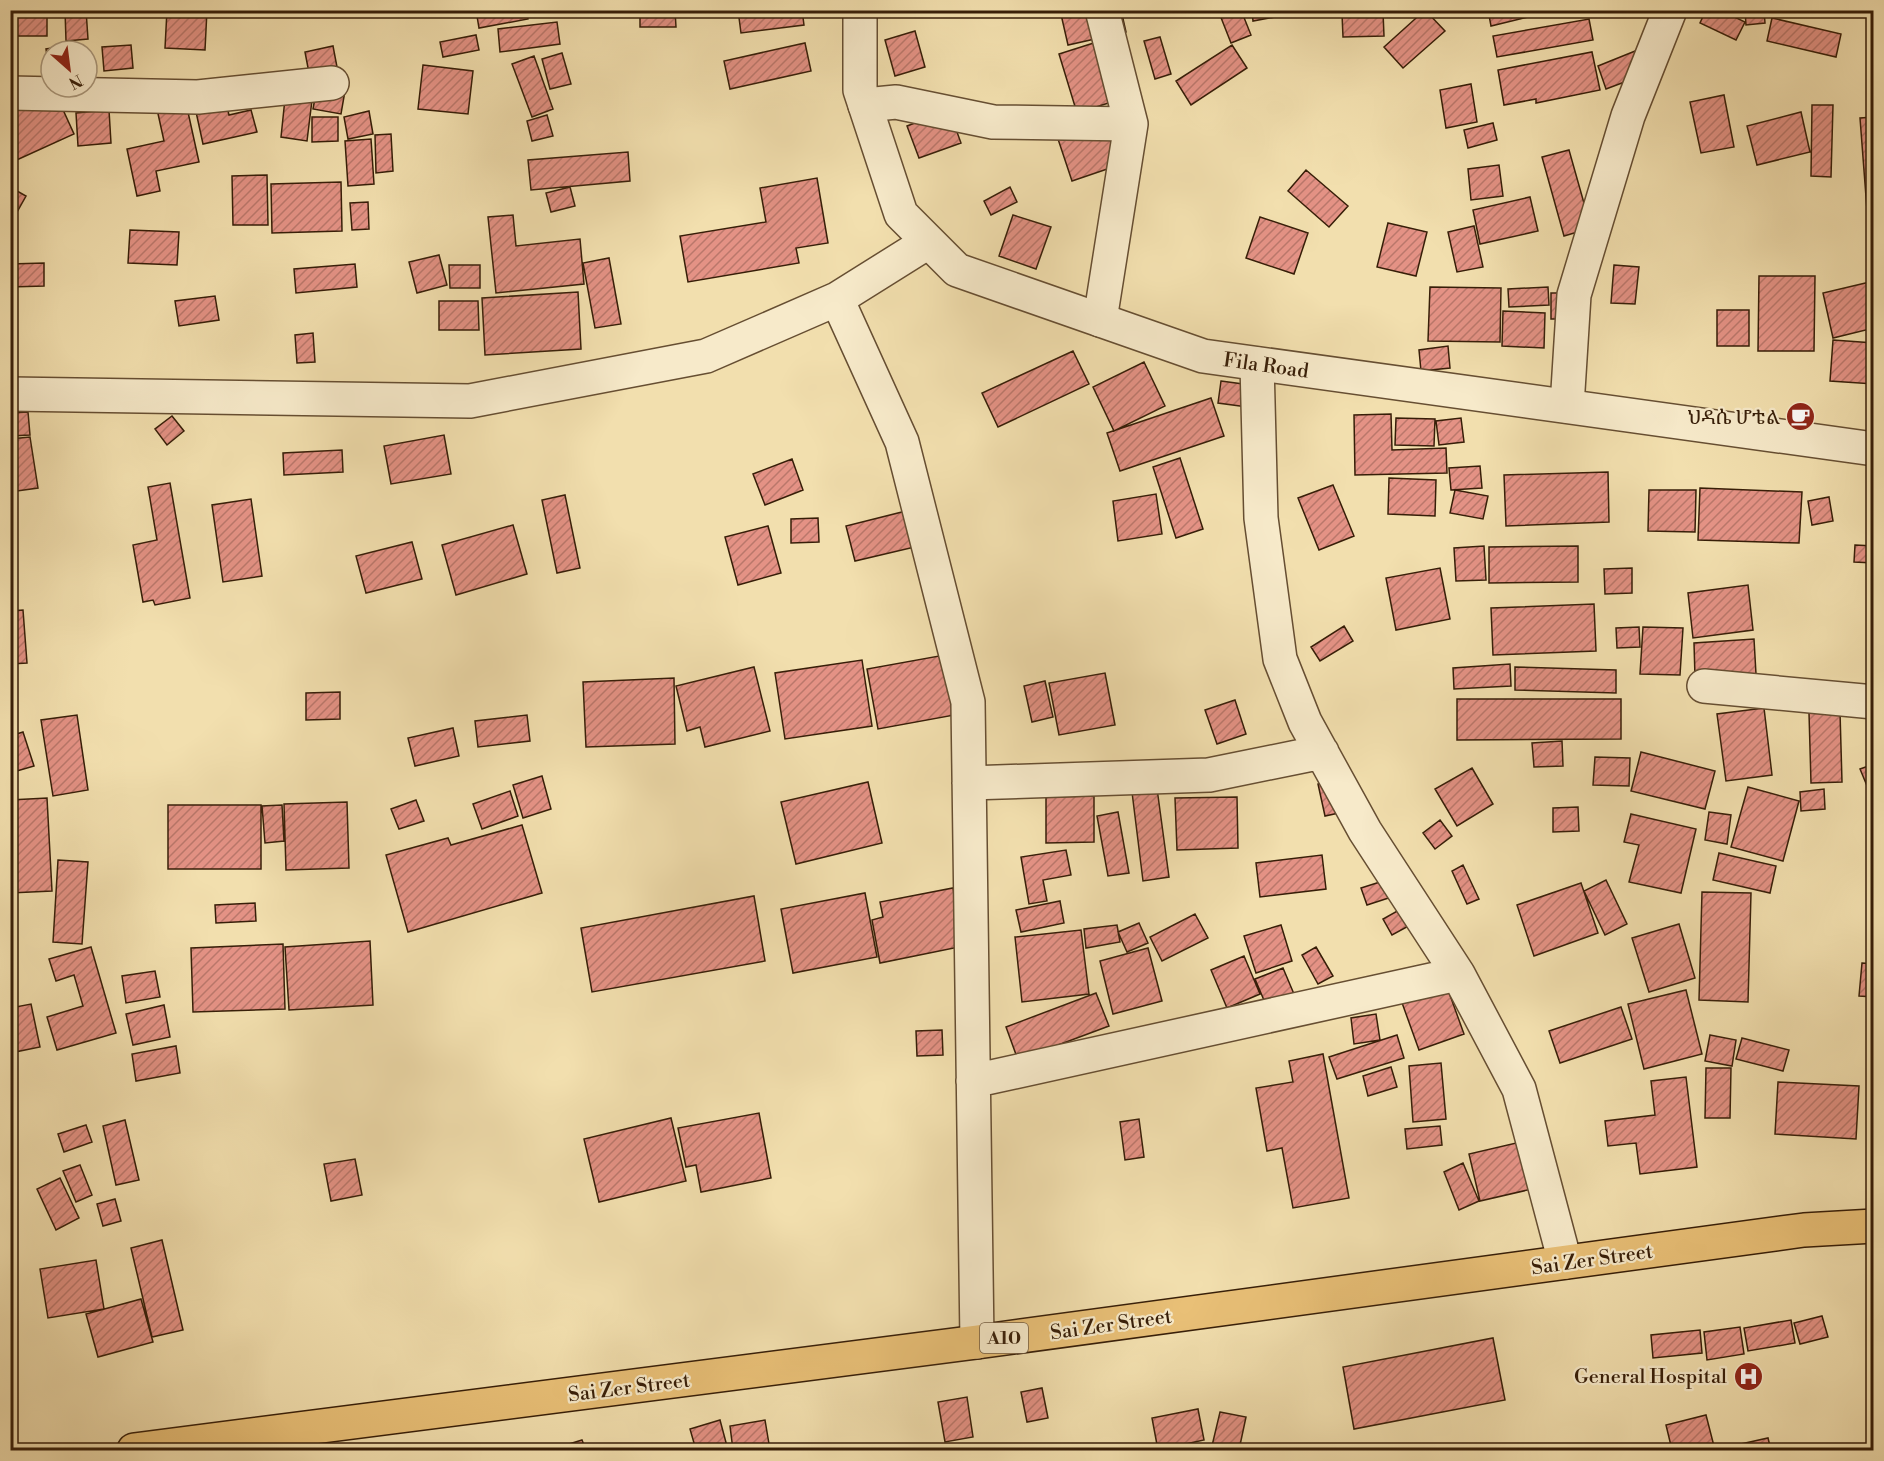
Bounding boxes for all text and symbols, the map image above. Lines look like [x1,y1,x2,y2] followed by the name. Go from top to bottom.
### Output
[39,39,99,99] north arrow
[65,70,86,93] text: N
[1221,348,1311,385] street label: Fila Road
[1785,401,1817,433] cafe icon: ህዳሴ ሆቴል
[1687,406,1780,431] place label: ህዳሴ ሆቴል
[1530,1240,1655,1281] street label: Sai Zer Street
[1049,1305,1174,1346] street label: Sai Zer Street
[980,1323,1028,1353] road number: A10
[1732,1360,1764,1392] hospital icon: General Hospital
[1574,1365,1727,1390] place label: General Hospital
[567,1369,692,1408] street label: Sai Zer Street

